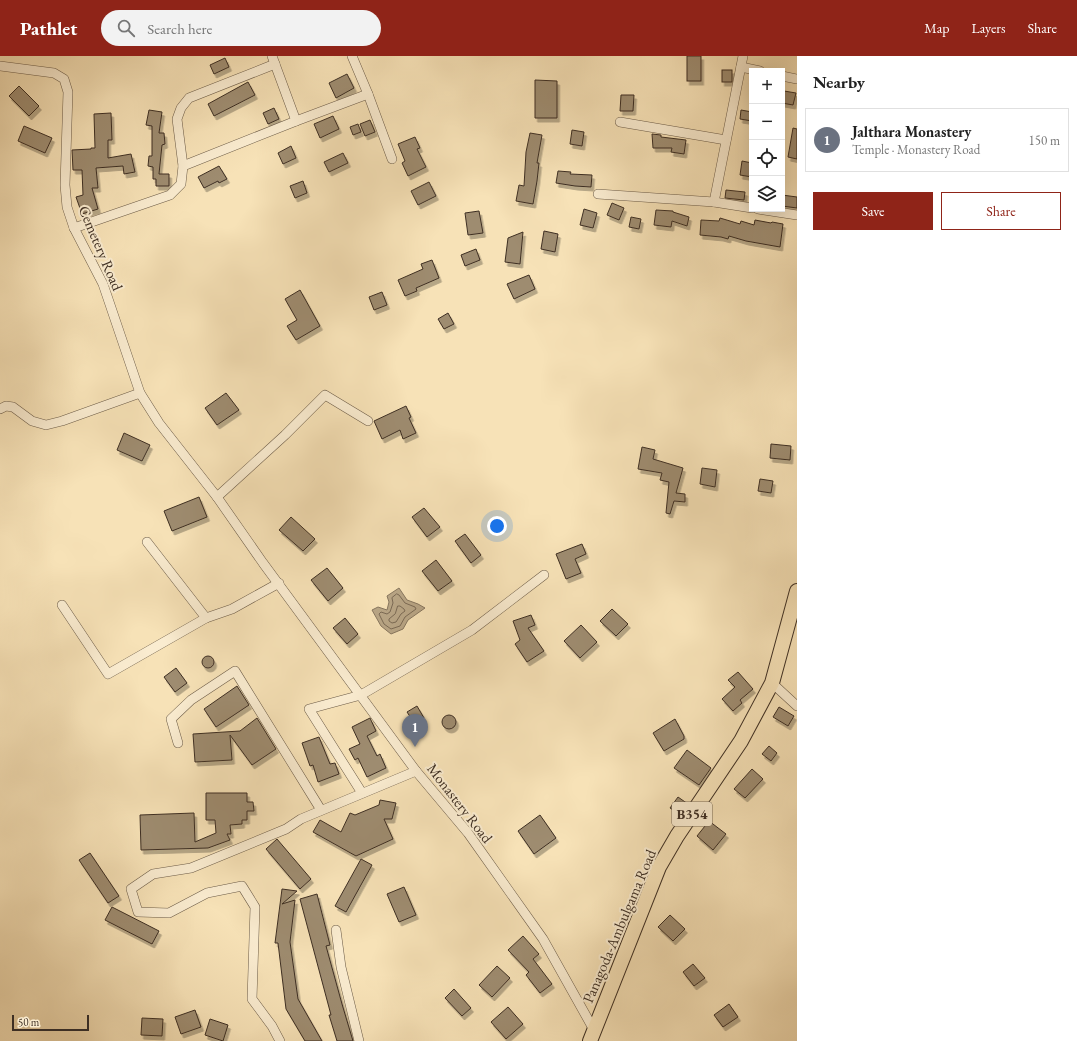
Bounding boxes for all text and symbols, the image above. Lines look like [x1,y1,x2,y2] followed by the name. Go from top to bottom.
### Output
[101,10,381,46] search box
[20,16,77,41] text: Pathlet
[115,17,137,39] icon: search
[147,19,212,38] text: Search here
[924,19,949,37] text: Map
[971,19,1006,37] text: Layers
[1028,19,1057,37] text: Share
[749,68,785,212] map controls
[749,68,785,104] button: +
[813,71,865,93] text: Nearby
[749,104,785,140] button: −
[852,122,972,141] text: Jalthara Monastery
[824,132,830,149] text: 1
[1029,132,1060,149] text: 150 m
[749,140,785,176] button: locate
[852,141,980,158] text: Temple · Monastery Road
[749,176,785,212] button: layers
[813,192,933,230] button: Save
[941,192,1061,230] button: Share
[75,203,128,294] street label: Cemetery Road
[487,516,507,536] your location
[402,714,428,747] pin: 1
[423,759,497,847] street label: Monastery Road
[672,802,712,826] road number: B354
[578,846,660,1006] street label: Panagoda-Ambulgama Road
[12,1013,89,1032] scale bar
[18,1015,39,1029] text: 50 m

